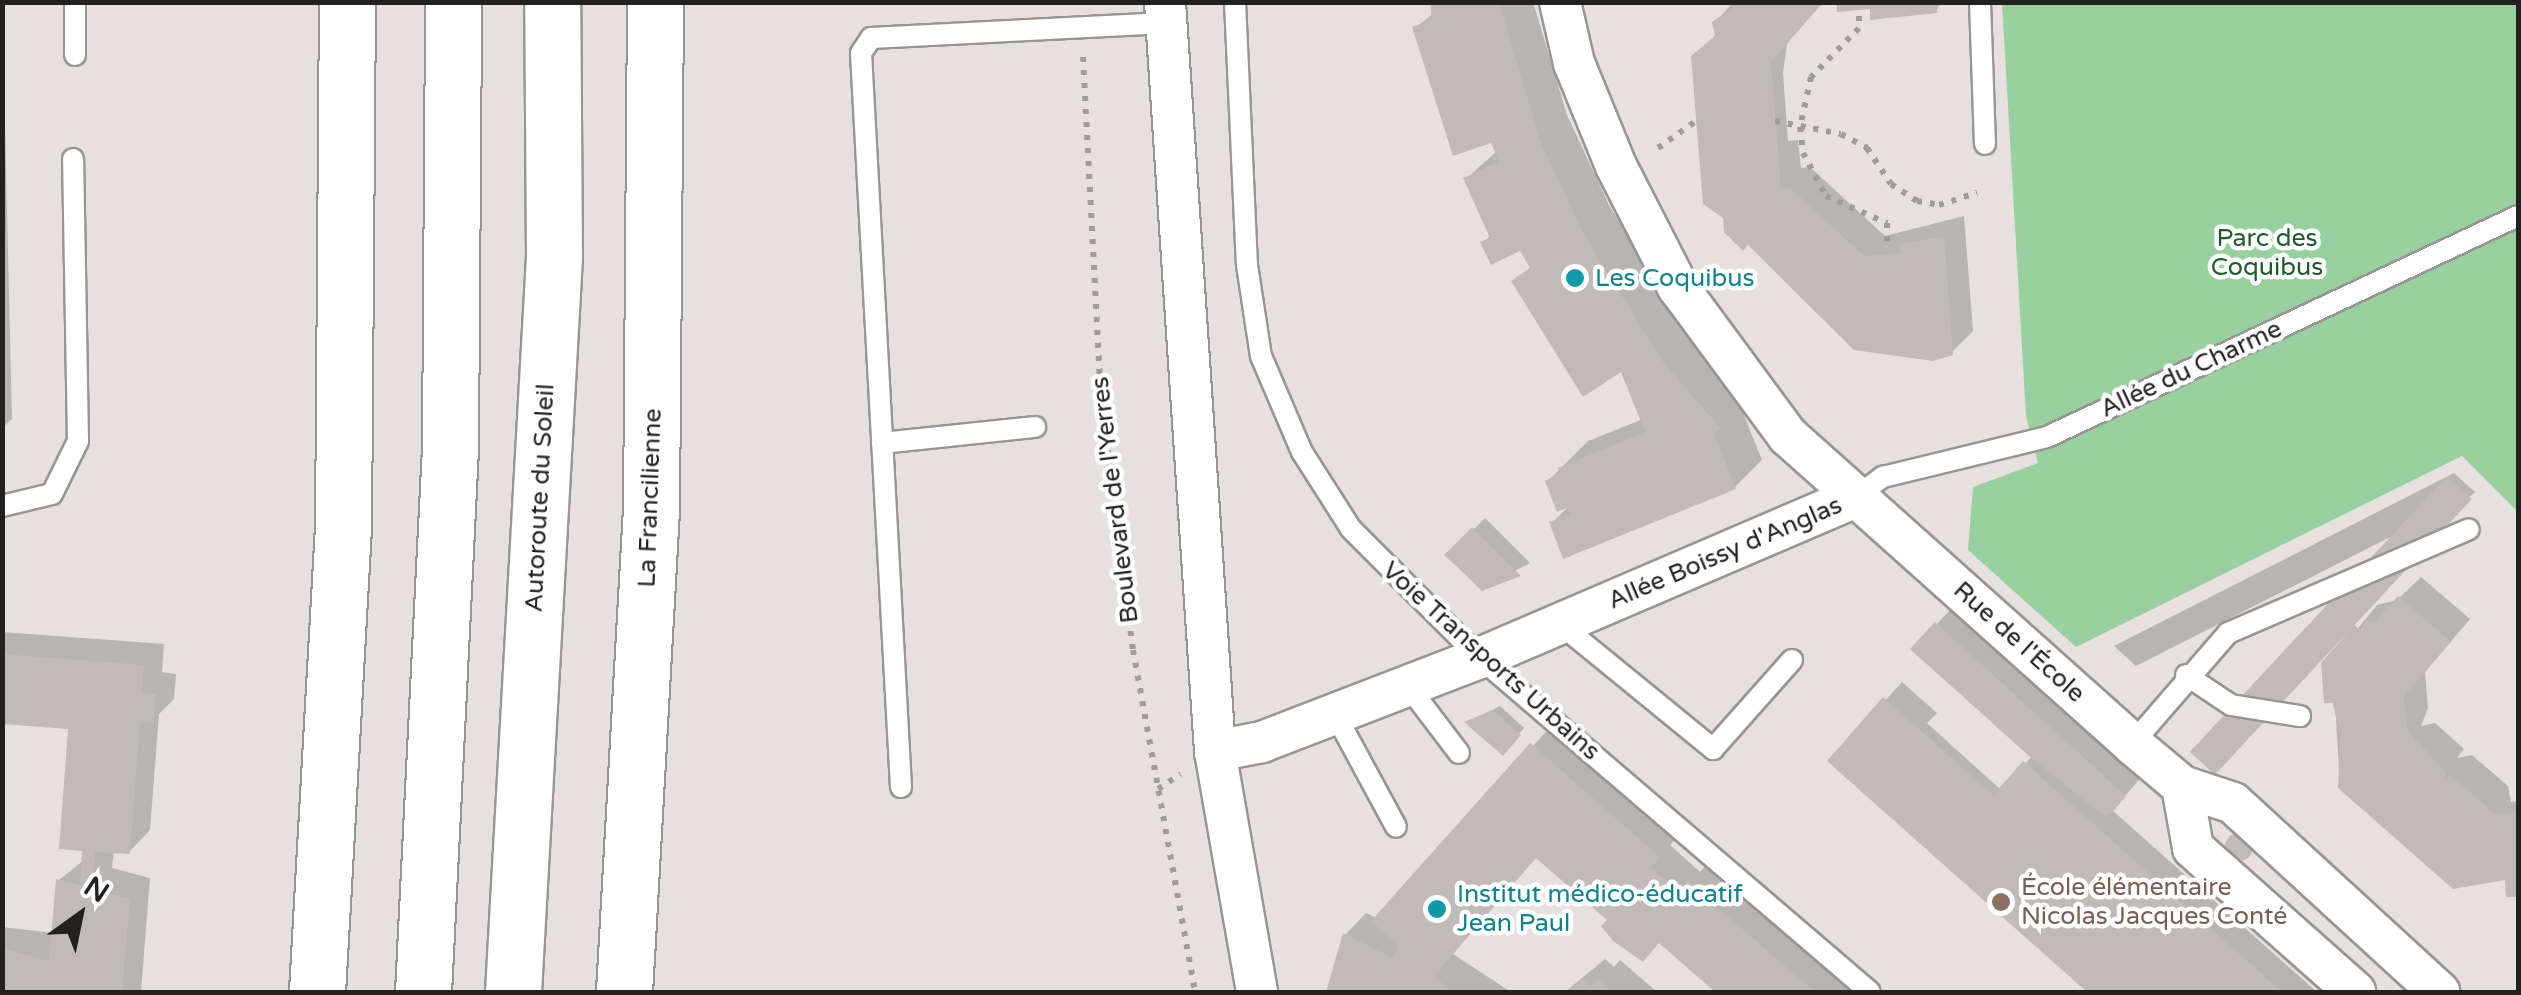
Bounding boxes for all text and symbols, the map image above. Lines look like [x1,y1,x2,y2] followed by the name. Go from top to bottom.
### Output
[2211,224,2323,283] park label: Parc des Coquibus
[1595,263,1754,293] place label: Les Coquibus
[1564,267,1586,289] marker: Les Coquibus
[2096,314,2286,424] street label: Allée du Charme
[1085,375,1145,625] street label: Boulevard de l'Yerres
[519,383,561,613] street label: Autoroute du Soleil
[632,408,668,588] street label: La Francilienne
[1603,490,1847,616] street label: Allée Boissy d'Anglas
[1376,555,1606,767] street label: Voie Transports Urbains
[1947,575,2091,709] street label: Rue de l'École
[30,865,130,965] north arrow
[78,869,115,910] text: N
[2021,873,2287,932] place label: École élémentaire Nicolas Jacques Conté
[1457,880,1743,939] place label: Institut médico-éducatif Jean Paul
[1990,891,2012,913] marker: École élémentaire Nicolas Jacques Conté
[1426,898,1448,920] marker: Institut médico-éducatif Jean Paul

